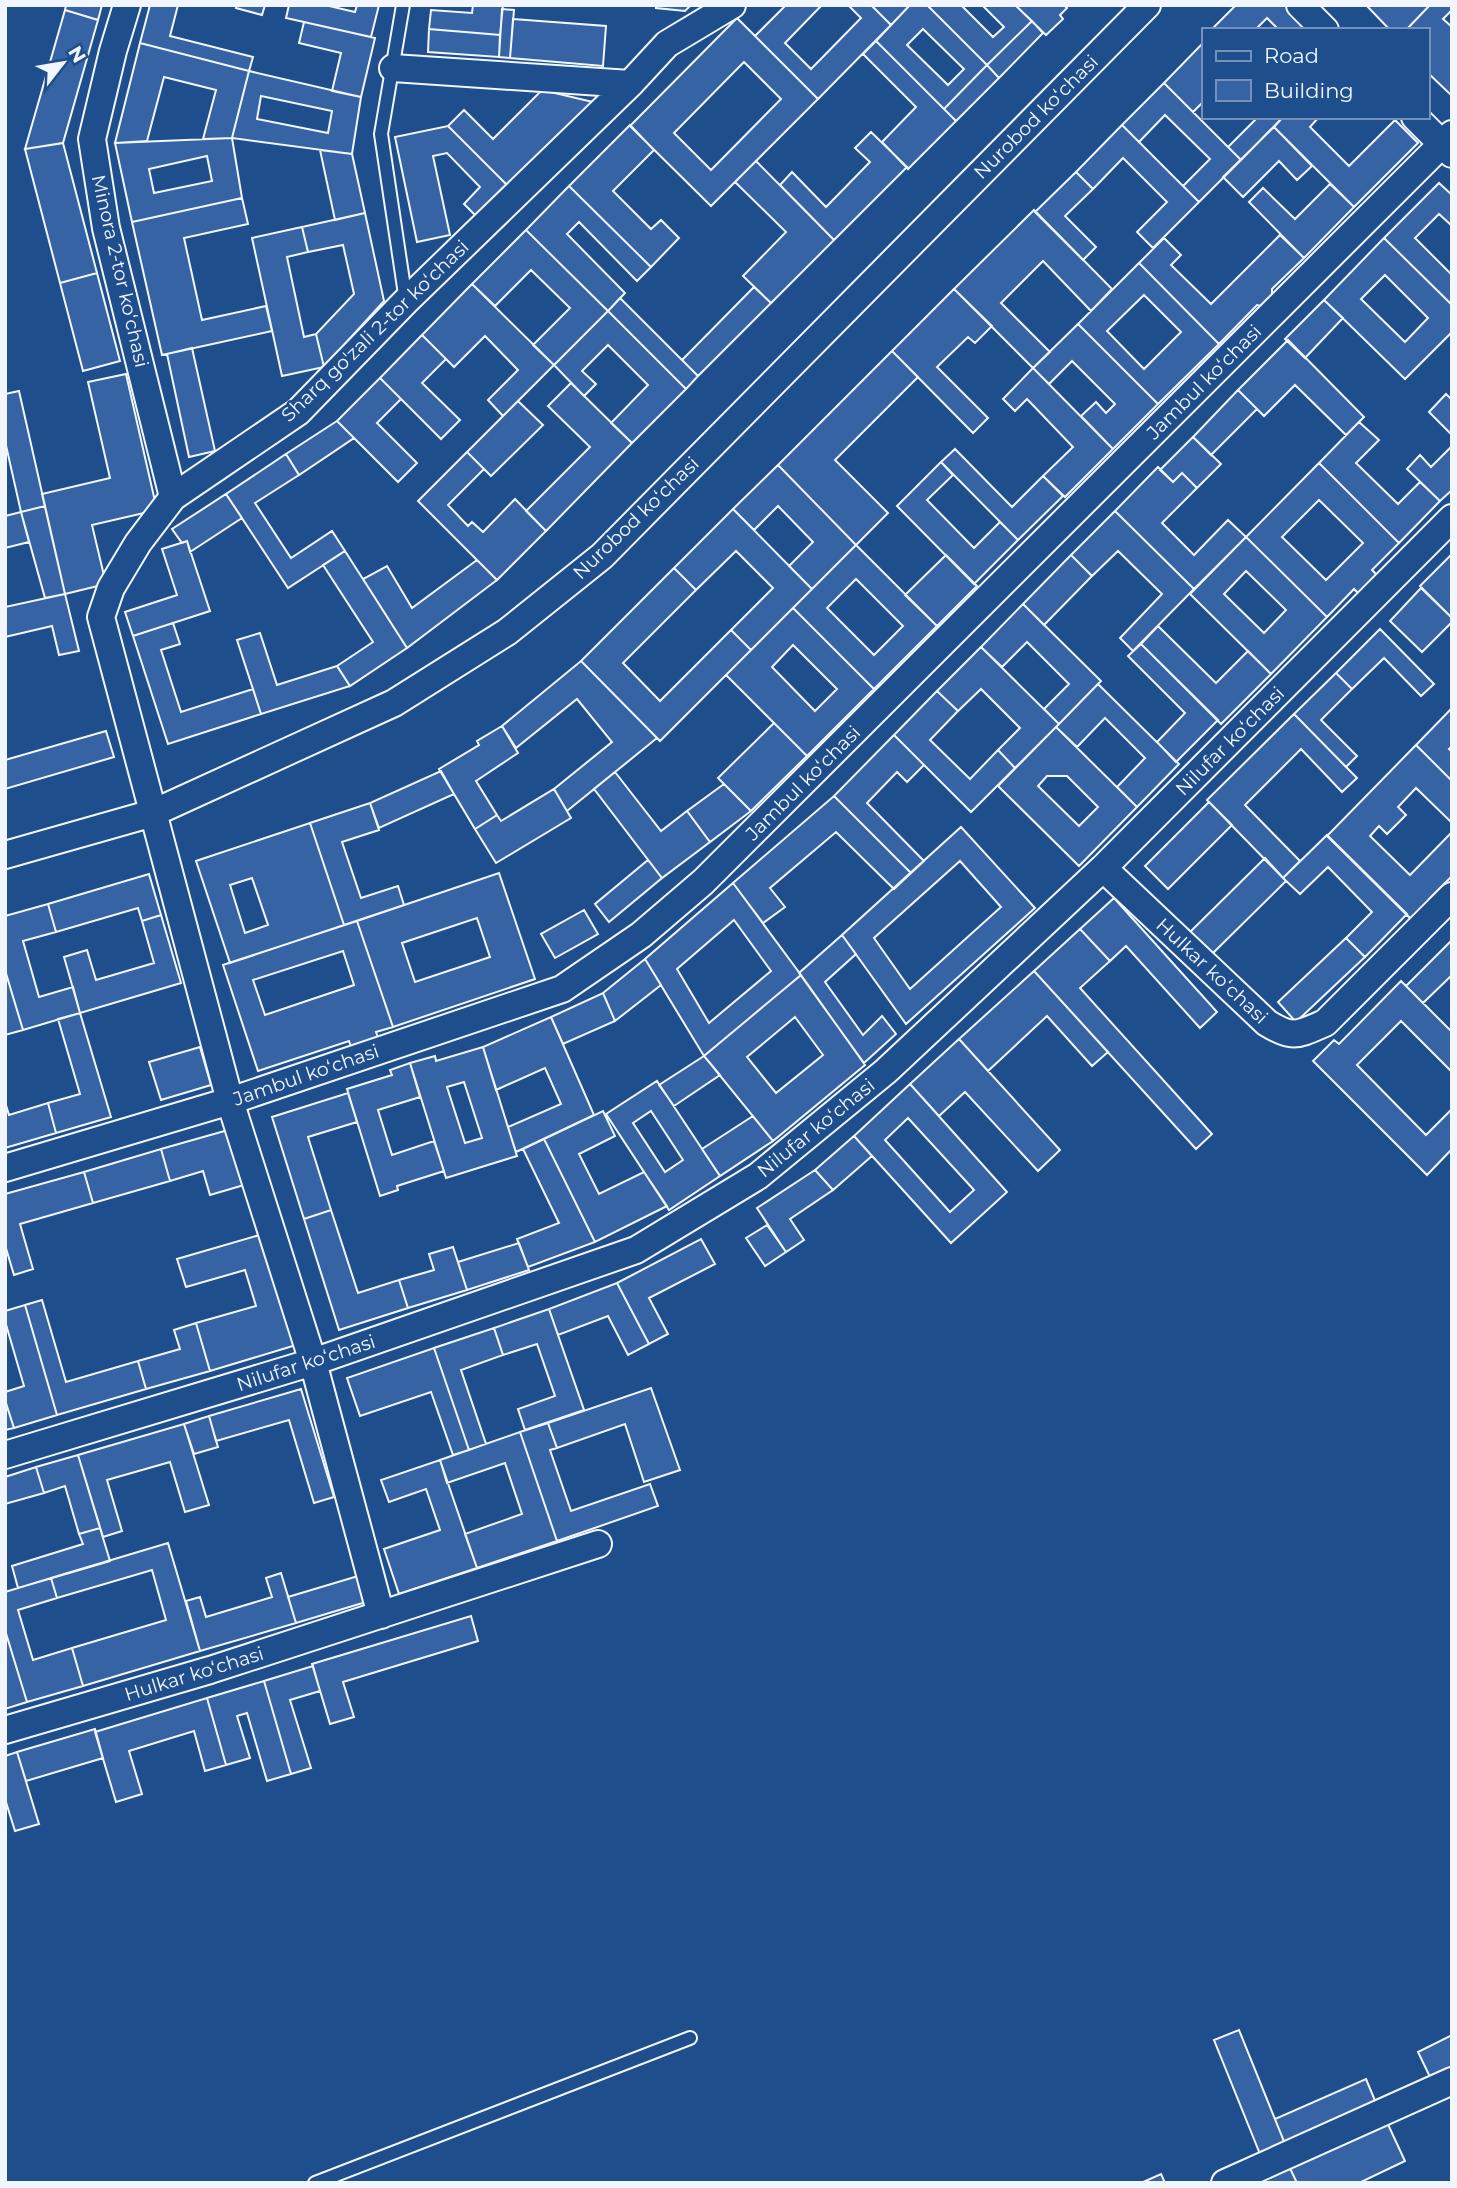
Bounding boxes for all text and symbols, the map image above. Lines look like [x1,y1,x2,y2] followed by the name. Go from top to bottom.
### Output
[28,28,98,98] north arrow
[1202,28,1429,119] legend
[63,42,91,67] text: N
[1264,43,1319,68] text: Road
[969,50,1103,184] street label: Nurobod koʻchasi
[1264,78,1354,103] text: Building
[87,172,153,370] street label: Minora 2-tor koʻchasi
[277,235,473,427] street label: Sharq go'zali 2-tor koʻchasi
[1141,320,1266,445] street label: Jambul koʻchasi
[568,452,704,584] street label: Nurobod koʻchasi
[1171,682,1289,800] street label: Nilufar koʻchasi
[740,721,865,846] street label: Jambul koʻchasi
[1151,913,1273,1029] street label: Hulkar koʻchasi
[229,1039,382,1111] street label: Jambul koʻchasi
[753,1074,879,1182] street label: Nilufar koʻchasi
[234,1330,378,1396] street label: Nilufar koʻchasi
[122,1642,266,1706] street label: Hulkar koʻchasi

